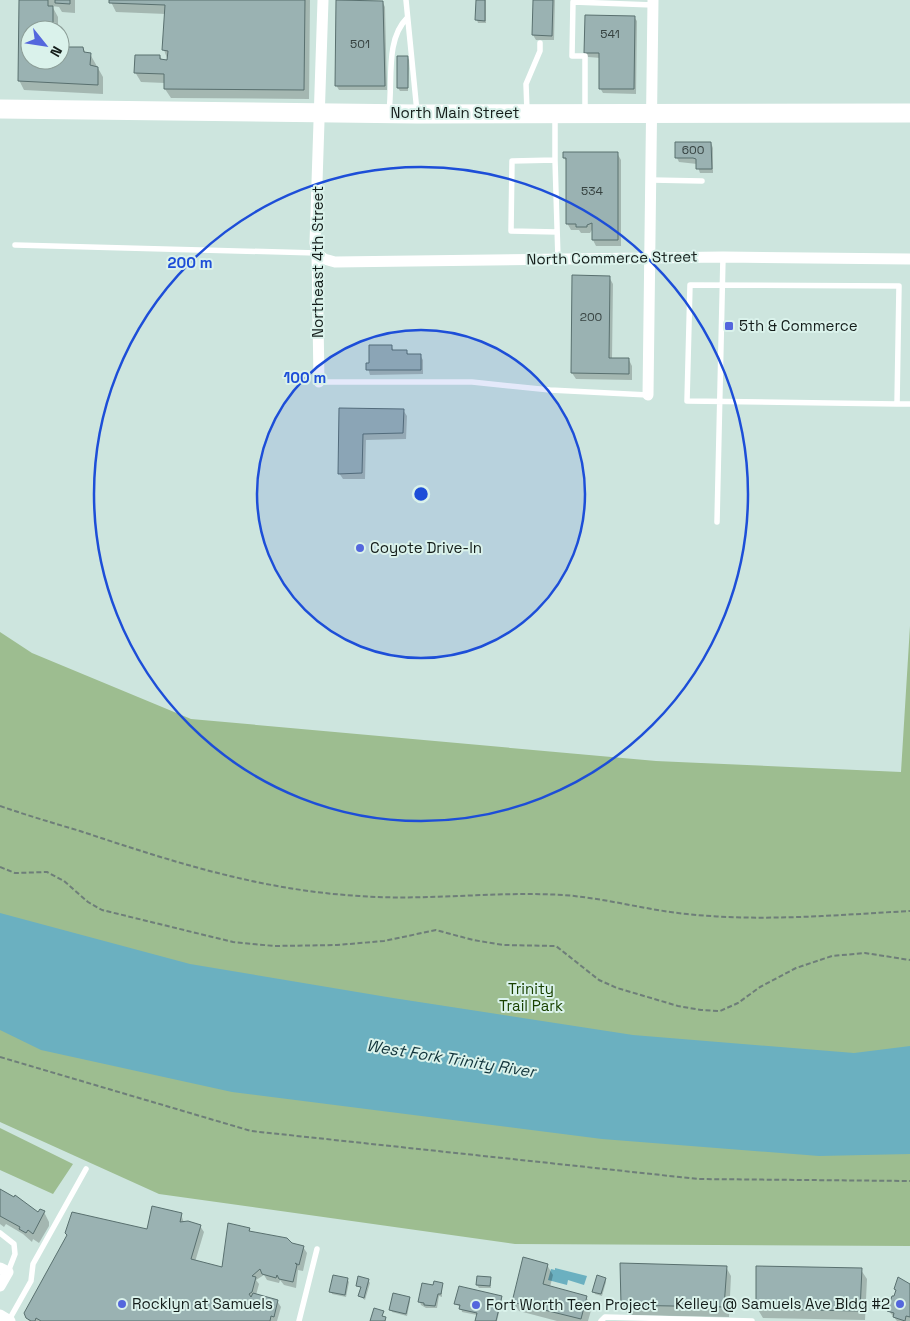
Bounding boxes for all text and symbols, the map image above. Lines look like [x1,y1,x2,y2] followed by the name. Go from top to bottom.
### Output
[20,20,70,70] north arrow
[600,26,620,42] house number: 541
[350,36,370,52] house number: 501
[46,43,66,60] text: N
[391,103,520,122] street label: North Main Street
[682,142,704,158] house number: 600
[581,183,603,199] house number: 534
[308,186,327,338] street label: Northeast 4th Street
[526,247,698,268] street label: North Commerce Street
[168,253,212,272] text: 200 m
[580,309,602,325] house number: 200
[739,316,858,335] place label: 5th & Commerce
[723,320,735,332] marker: 5th & Commerce
[284,368,326,387] text: 100 m
[412,485,430,503] centre of rings
[370,538,482,557] place label: Coyote Drive-In
[354,542,366,554] marker: Coyote Drive-In
[499,979,563,1015] park label: Trinity Trail Park
[365,1035,539,1083] water label: West Fork Trinity River
[132,1294,273,1313] place label: Rocklyn at Samuels
[675,1294,890,1313] place label: Kelley @ Samuels Ave Bldg #2
[486,1295,657,1314] place label: Fort Worth Teen Project
[116,1298,128,1310] marker: Rocklyn at Samuels
[894,1298,906,1310] marker: Kelley @ Samuels Ave Bldg #2
[470,1299,482,1311] marker: Fort Worth Teen Project

